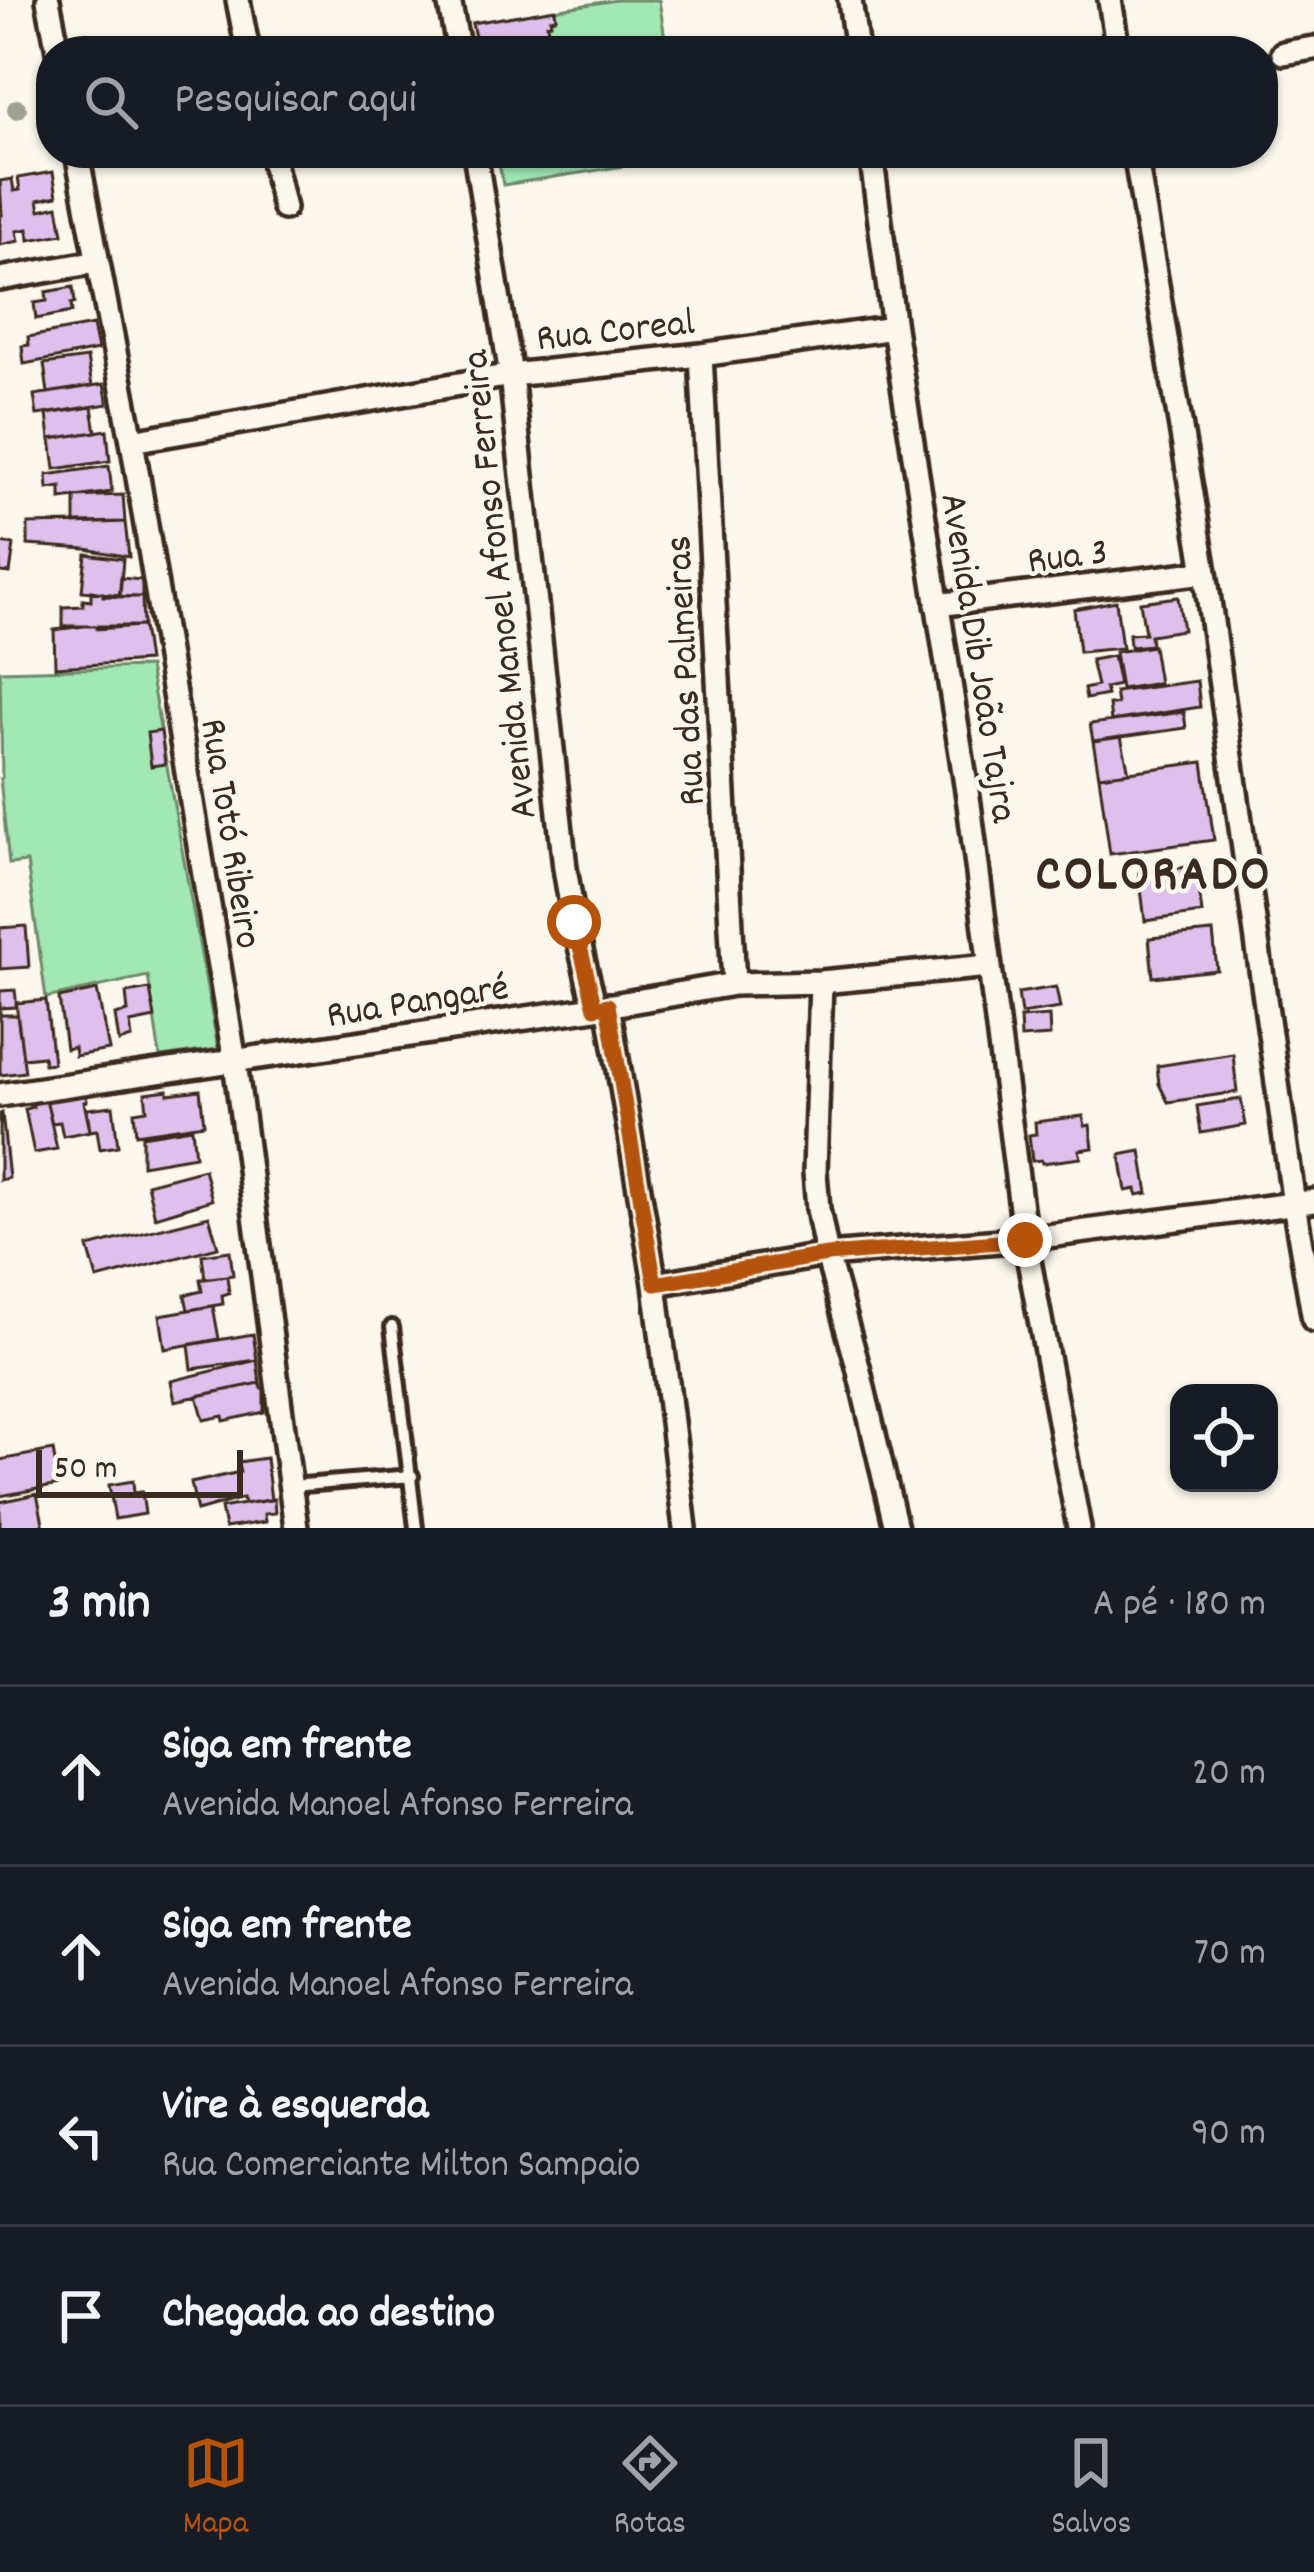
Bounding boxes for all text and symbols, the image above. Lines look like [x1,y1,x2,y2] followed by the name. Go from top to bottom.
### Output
[36,36,1278,168] search box
[78,69,144,135] icon: search
[174,70,417,134] text: Pesquisar aqui
[534,298,698,369] street label: Rua Coreal
[450,347,554,821] street label: Avenida Manoel Afonso Ferreira
[922,489,1029,827] street label: Avenida Dib João Tajra
[1025,527,1111,592] street label: Rua 3
[654,534,723,807] street label: Rua das Palmeiras
[182,715,273,953] street label: Rua Totó Ribeiro
[1036,842,1272,914] district label: COLORADO
[547,895,601,949] route start
[323,963,513,1046] street label: Rua Pangaré
[998,1213,1052,1267] route end
[1170,1384,1278,1492] map controls
[1170,1384,1278,1492] button: locate
[36,1444,243,1497] scale bar
[54,1447,118,1494] text: 50 m
[48,1570,150,1642] text: 3 min
[1093,1579,1266,1634] text: A pé · 180 m
[162,1716,412,1780] text: Siga em frente
[48,1743,114,1809] icon: ahead
[1192,1748,1266,1803] text: 20 m
[162,1780,633,1835] text: Avenida Manoel Afonso Ferreira
[162,1896,412,1960] text: Siga em frente
[48,1923,114,1989] icon: ahead
[1194,1928,1266,1983] text: 70 m
[162,1960,633,2015] text: Avenida Manoel Afonso Ferreira
[162,2076,428,2140] text: Vire à esquerda
[48,2103,114,2169] icon: left
[1191,2108,1266,2163] text: 90 m
[162,2140,641,2195] text: Rua Comerciante Milton Sampaio
[48,2283,114,2349] icon: arrive
[162,2284,495,2348] text: Chegada ao destino
[183,2430,249,2549] tab: Mapa
[614,2430,686,2549] tab: Rotas
[1051,2430,1131,2549] tab: Salvos

